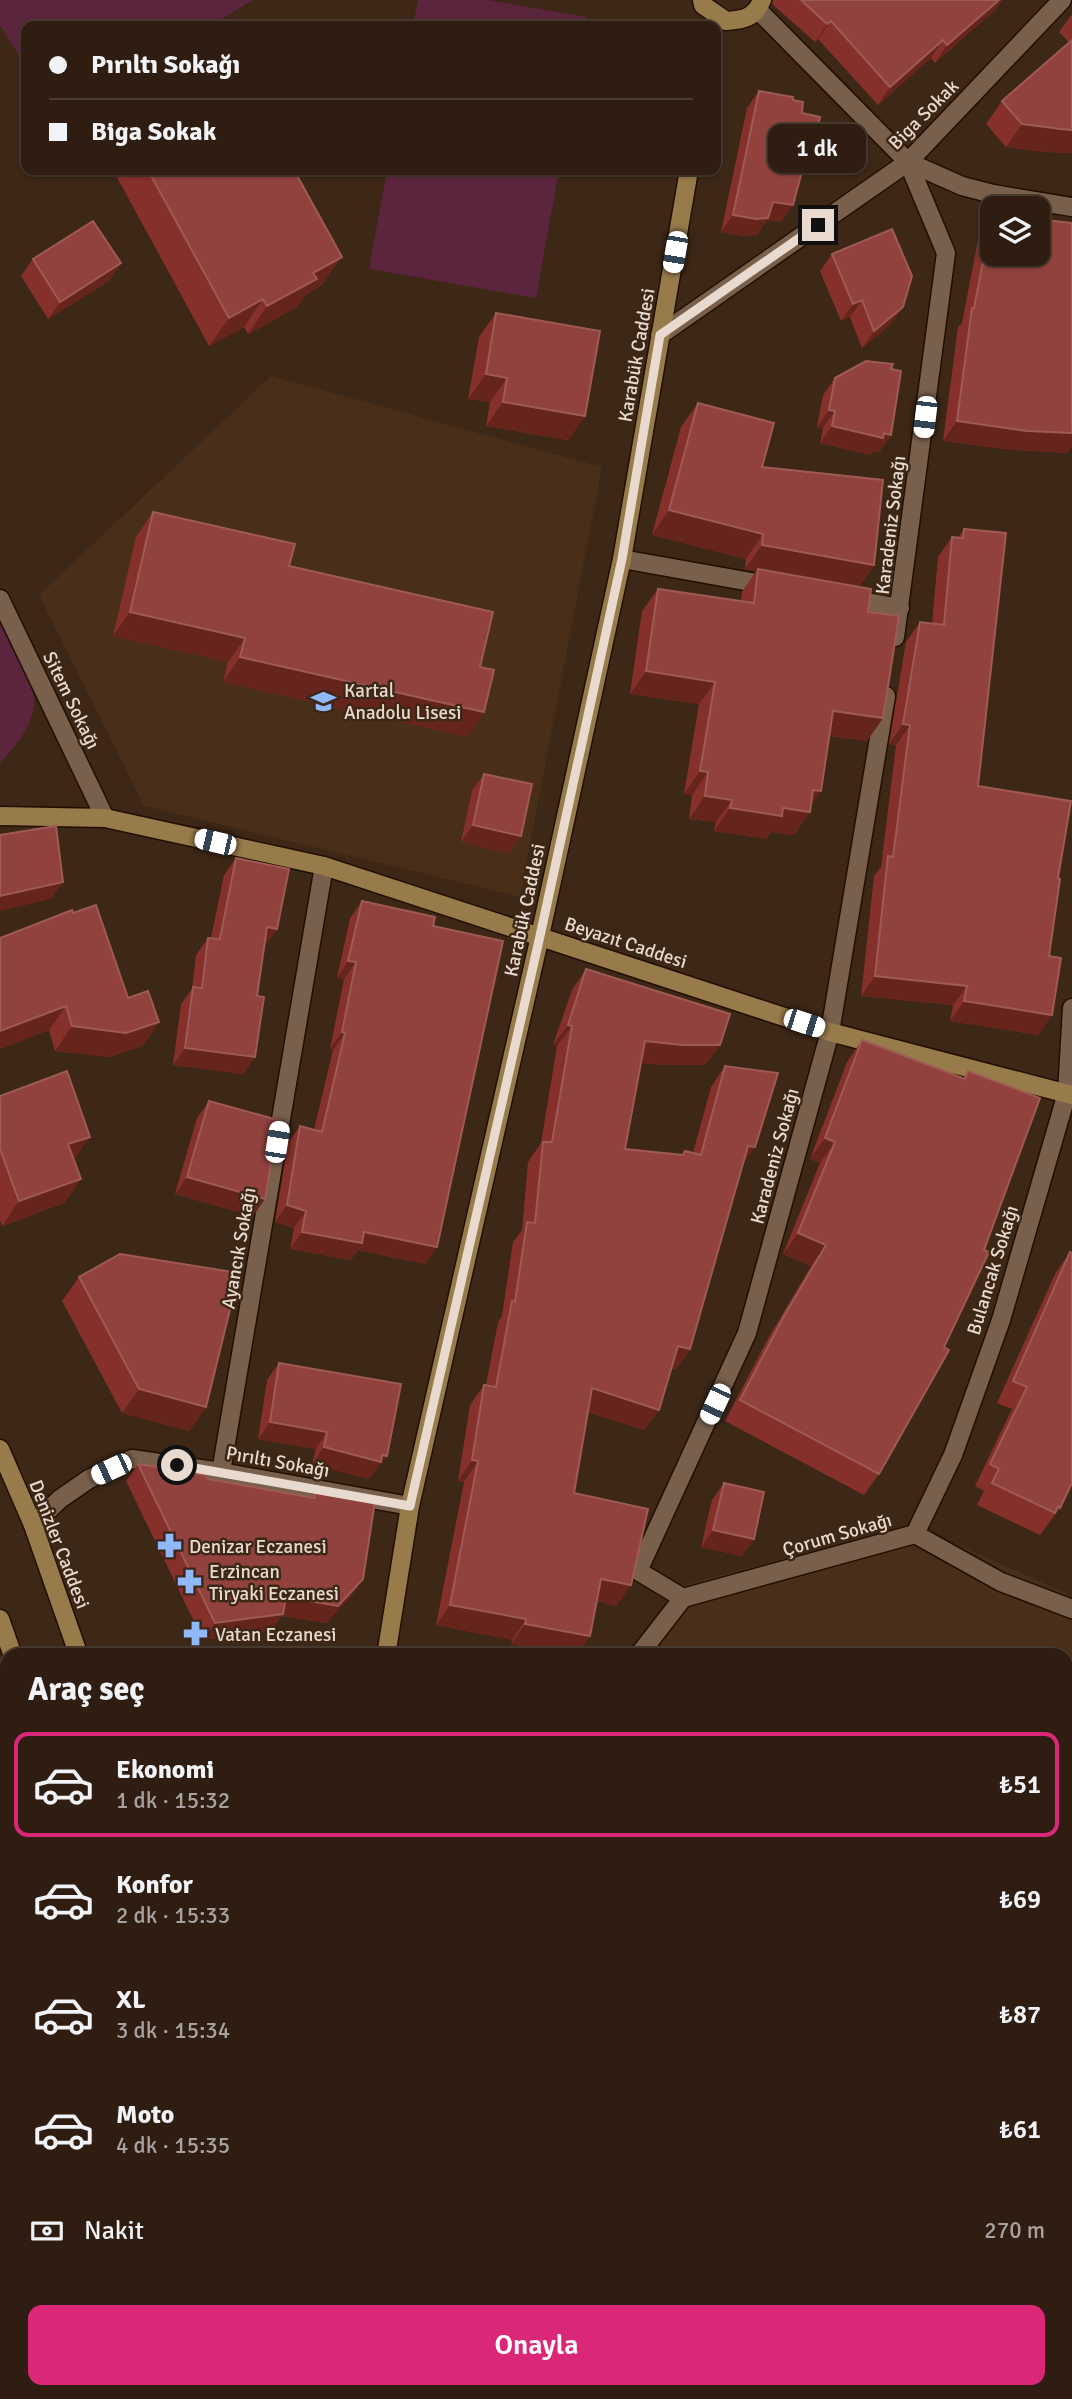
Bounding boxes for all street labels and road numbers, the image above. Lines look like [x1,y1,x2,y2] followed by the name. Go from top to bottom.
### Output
[884,74,964,155] street label: Biga Sokak
[613,286,661,424] street label: Karabük Caddesi
[871,454,911,596] street label: Karadeniz Sokağı
[37,648,105,753] street label: Sitem Sokağı
[499,841,551,979] street label: Karabük Caddesi
[561,912,690,974] street label: Beyazıt Caddesi
[745,1086,805,1227] street label: Karadeniz Sokağı
[217,1186,261,1311] street label: Ayancık Sokağı
[962,1202,1024,1338] street label: Bulancak Sokağı
[224,1441,331,1483] street label: Pırıltı Sokağı
[24,1477,95,1612] street label: Denizler Caddesi
[780,1508,895,1562] street label: Çorum Sokağı

